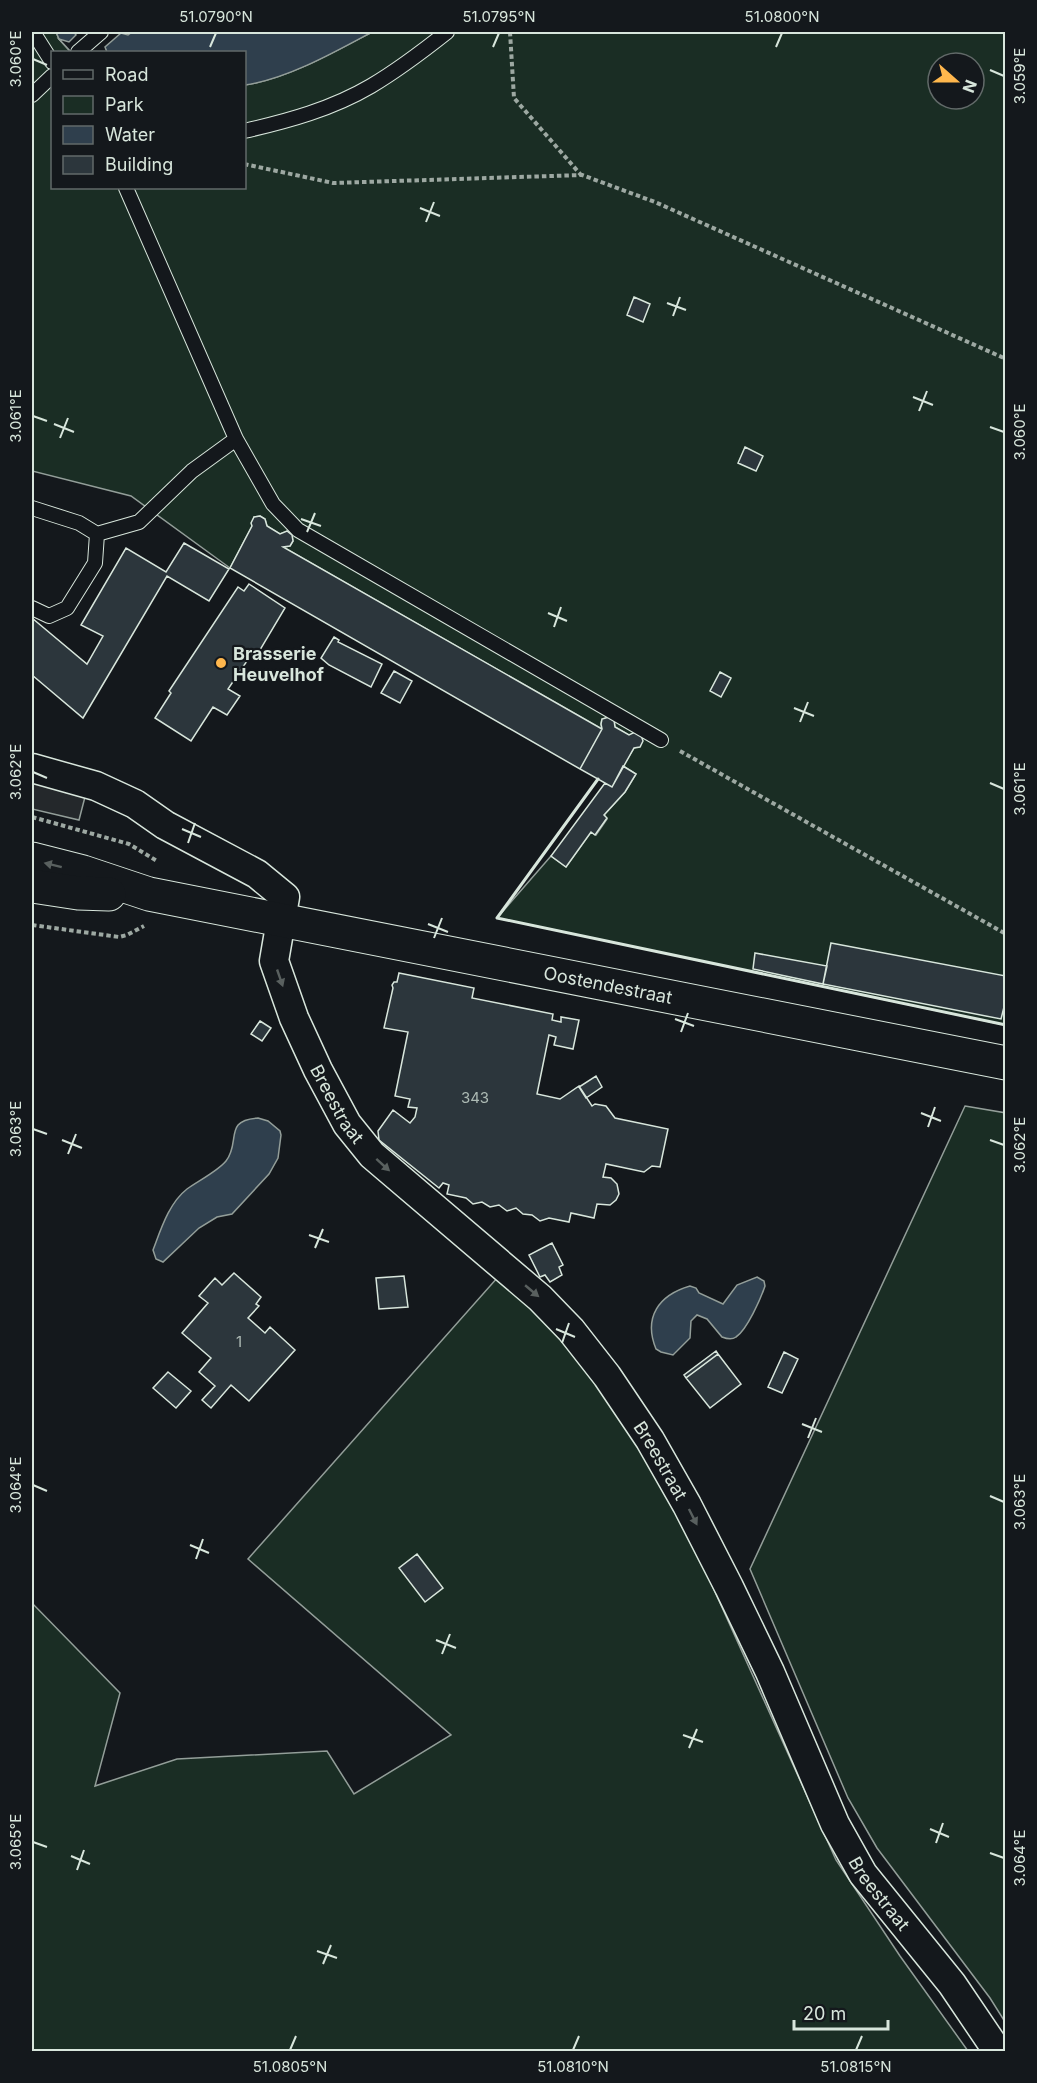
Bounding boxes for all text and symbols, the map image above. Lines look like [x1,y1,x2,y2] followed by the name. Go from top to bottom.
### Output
[179,7,253,26] text: 51.0790°N
[462,7,536,26] text: 51.0795°N
[745,7,819,26] text: 51.0800°N
[6,31,25,87] text: 3.060°E
[1010,48,1029,104] text: 3.059°E
[51,51,246,189] legend
[926,51,986,111] north arrow
[105,64,148,85] text: Road
[958,77,982,96] text: N
[105,94,144,115] text: Park
[105,124,155,145] text: Water
[105,154,173,175] text: Building
[6,389,25,443] text: 3.061°E
[1010,404,1029,460] text: 3.060°E
[233,643,324,685] place label: Brasserie Heuvelhof
[214,656,228,670] marker: Brasserie Heuvelhof
[6,744,25,800] text: 3.062°E
[1010,762,1029,816] text: 3.061°E
[44,859,63,869] one-way arrow
[542,962,674,1007] street label: Oostendestraat
[275,969,285,987] one-way arrow
[306,1061,369,1147] street label: Breestraat
[461,1088,489,1107] house number: 343
[6,1101,25,1157] text: 3.063°E
[1010,1117,1029,1173] text: 3.062°E
[375,1158,390,1171] one-way arrow
[524,1284,539,1297] one-way arrow
[236,1332,242,1351] house number: 1
[630,1417,692,1503] street label: Breestraat
[6,1457,25,1513] text: 3.064°E
[1010,1474,1029,1530] text: 3.063°E
[688,1509,698,1526] one-way arrow
[6,1814,25,1870] text: 3.065°E
[1010,1830,1029,1886] text: 3.064°E
[845,1853,915,1934] street label: Breestraat
[794,1993,888,2031] scale bar
[803,2003,846,2024] text: 20 m
[253,2057,327,2076] text: 51.0805°N
[537,2057,609,2076] text: 51.0810°N
[820,2057,892,2076] text: 51.0815°N

